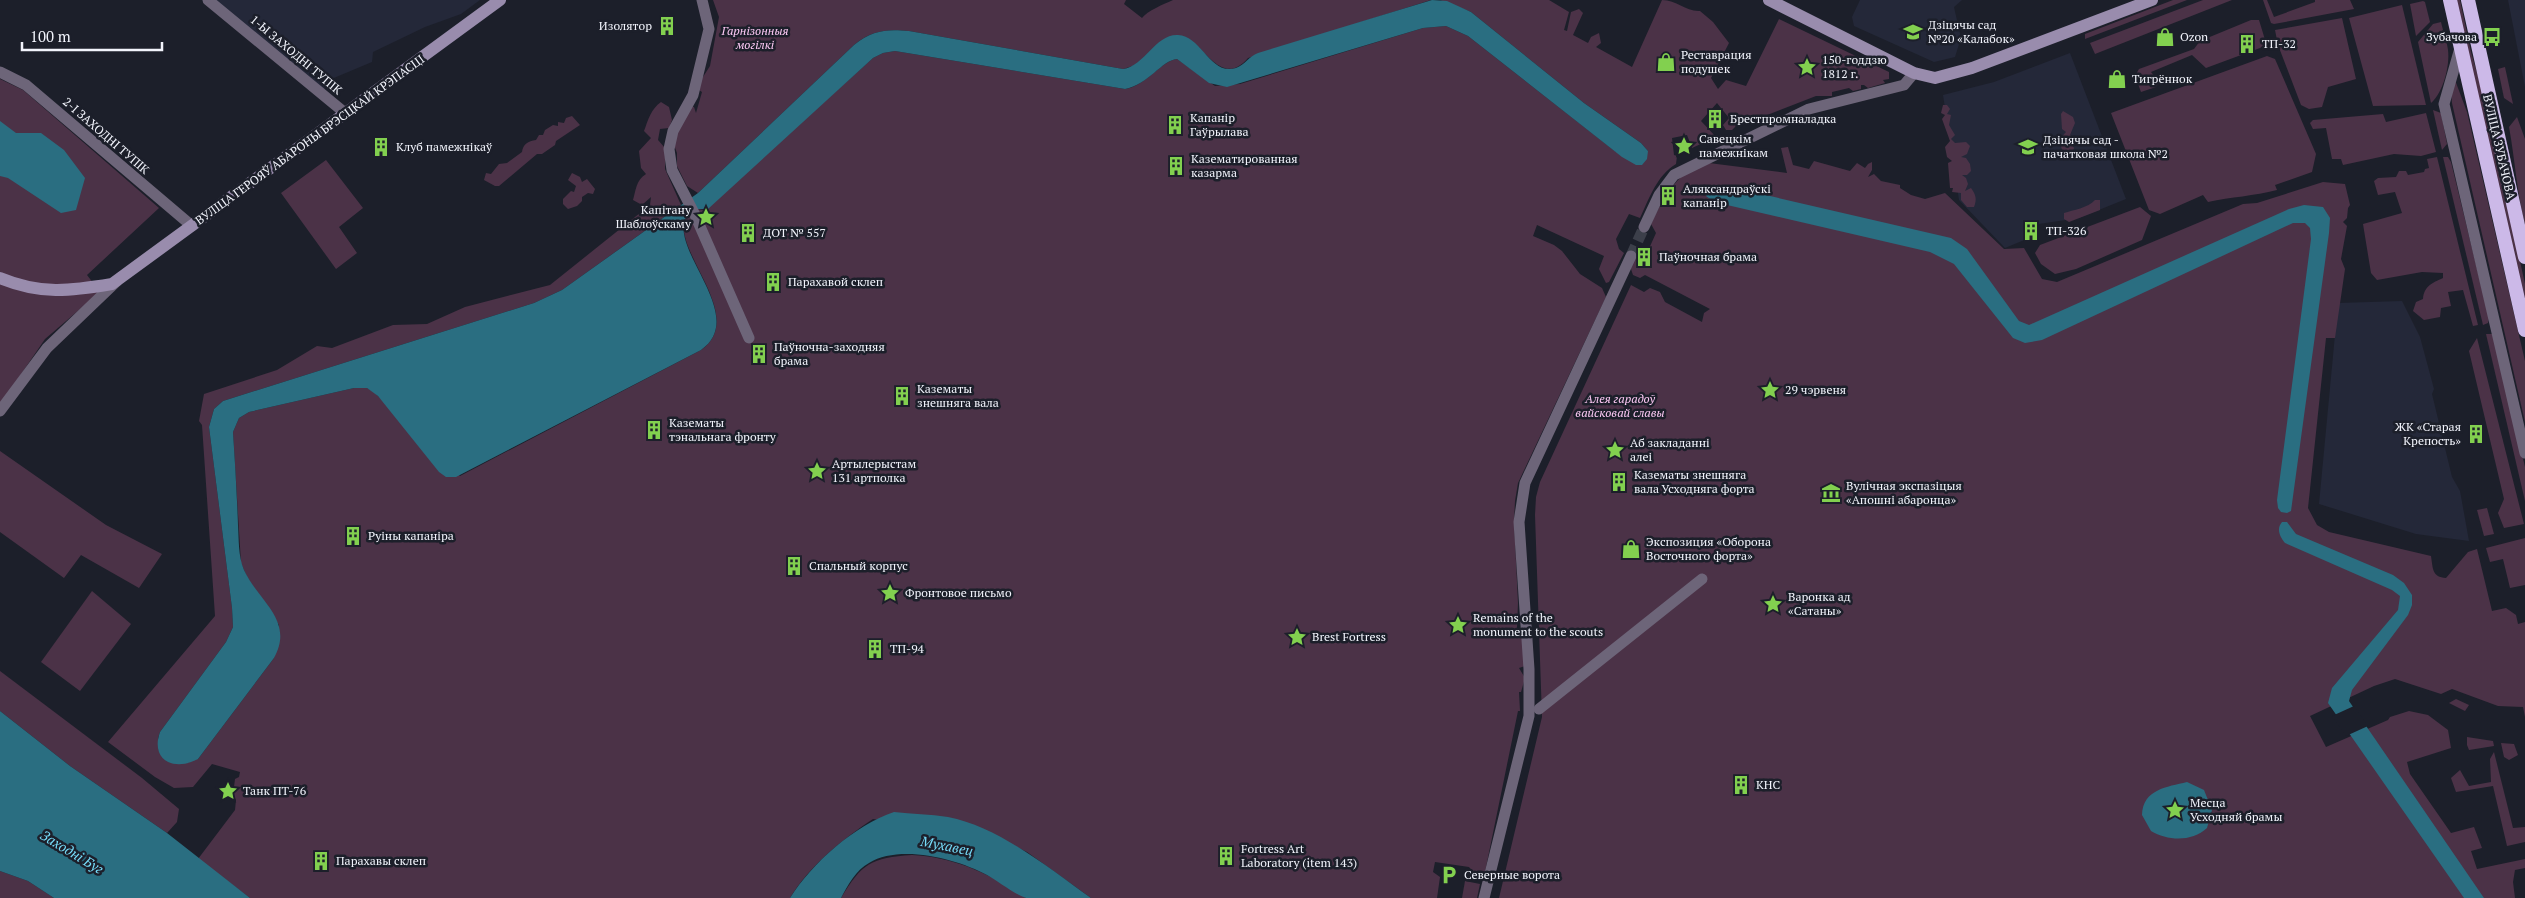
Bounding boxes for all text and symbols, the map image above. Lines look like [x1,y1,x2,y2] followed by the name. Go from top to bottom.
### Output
[247,12,346,98] street label: 1-Ы ЗАХОДНІ ТУПІК
[656,15,678,37] building icon: Изолятор
[1928,17,2015,46] place label: Дзіцячы сад №20 «Калабок»
[599,18,652,33] place label: Изолятор
[22,20,162,52] scale bar
[1902,21,1924,43] school or university icon: Дзіцячы сад №20 «Калабок»
[720,23,789,52] park label: Гарнізонныя могілкі
[30,26,71,46] text: 100 m
[2154,26,2176,48] shop icon: Ozon
[2481,26,2503,48] bus stop icon: Зубачова
[2180,29,2208,44] place label: Ozon
[2426,29,2477,44] place label: Зубачова
[2236,33,2258,55] building icon: ТП-32
[2262,36,2296,51] place label: ТП-32
[1681,47,1752,76] place label: Реставрация подушек
[192,51,427,228] street label: ВУЛІЦА ГЕРОЯЎ АБАРОНЫ БРЭСЦКАЙ КРЭПАСЦІ
[1655,51,1677,73] shop icon: Реставрация подушек
[1822,52,1887,81] place label: 150-годдзю 1812 г.
[1796,56,1818,78] place icon: 150-годдзю 1812 г.
[2106,68,2128,90] shop icon: Тигрённок
[2132,71,2193,86] place label: Тигрённок
[2480,93,2519,202] street label: ВУЛІЦА ЗУБАЧОВА
[60,94,153,177] street label: 2-І ЗАХОДНІ ТУПІК
[1704,108,1726,130] building icon: Брестпромналадка
[1190,110,1249,139] place label: Капанір Гаўрылава
[1730,111,1836,126] place label: Брестпромналадка
[1164,114,1186,136] building icon: Капанір Гаўрылава
[1699,131,1768,160] place label: Савецкім памежнікам
[2043,132,2168,161] place label: Дзіцячы сад - пачатковая школа №2
[1673,135,1695,157] place icon: Савецкім памежнікам
[370,136,392,158] building icon: Клуб памежнікаў
[2017,136,2039,158] school or university icon: Дзіцячы сад - пачатковая школа №2
[396,139,493,154] place label: Клуб памежнікаў
[1191,151,1298,180] place label: Казематированная казарма
[1165,155,1187,177] building icon: Казематированная казарма
[1683,181,1771,210] place label: Аляксандраўскі капанір
[1657,185,1679,207] building icon: Аляксандраўскі капанір
[616,202,692,231] place label: Капітану Шаблоўскаму
[695,206,717,228] place icon: Капітану Шаблоўскаму
[2020,220,2042,242] building icon: ТП-326
[737,222,759,244] building icon: ДОТ № 557
[2046,223,2087,238] place label: ТП-326
[763,225,826,240] place label: ДОТ № 557
[1633,246,1655,268] building icon: Паўночная брама
[1659,249,1757,264] place label: Паўночная брама
[762,271,784,293] building icon: Парахавой склеп
[788,274,883,289] place label: Парахавой склеп
[774,339,885,368] place label: Паўночна-заходняя брама
[748,343,770,365] building icon: Паўночна-заходняя брама
[1759,379,1781,401] place icon: 29 чэрвеня
[917,381,999,410] place label: Казематы знешняга вала
[1785,382,1846,397] place label: 29 чэрвеня
[891,385,913,407] building icon: Казематы знешняга вала
[1575,391,1665,420] park label: Алея гарадоў вайсковай славы
[669,415,777,444] place label: Казематы тэнальнага фронту
[643,419,665,441] building icon: Казематы тэнальнага фронту
[2395,419,2461,448] place label: ЖК «Старая Крепость»
[2465,423,2487,445] building icon: ЖК «Старая Крепость»
[1630,435,1710,464] place label: Аб закладанні алеі
[1604,439,1626,461] place icon: Аб закладанні алеі
[832,456,916,485] place label: Артылерыстам 131 артполка
[806,460,828,482] place icon: Артылерыстам 131 артполка
[1634,467,1755,496] place label: Казематы знешняга вала Усходняга форта
[1608,471,1630,493] building icon: Казематы знешняга вала Усходняга форта
[1846,478,1962,507] place label: Вулічная экспазіцыя «Апошні абаронца»
[1820,482,1842,504] museum icon: Вулічная экспазіцыя «Апошні абаронца»
[342,525,364,547] building icon: Руіны капаніра
[368,528,454,543] place label: Руіны капаніра
[1646,534,1771,563] place label: Экспозиция «Оборона Восточного форта»
[1620,538,1642,560] shop icon: Экспозиция «Оборона Восточного форта»
[783,555,805,577] building icon: Спальный корпус
[809,558,908,573] place label: Спальный корпус
[879,582,901,604] place icon: Фронтовое письмо
[905,585,1012,600] place label: Фронтовое письмо
[1788,589,1851,618] place label: Варонка ад «Сатаны»
[1762,593,1784,615] place icon: Варонка ад «Сатаны»
[1473,610,1603,639] place label: Remains of the monument to the scouts
[1447,614,1469,636] place icon: Remains of the monument to the scouts
[1286,626,1308,648] place icon: Brest Fortress
[1312,629,1386,644] place label: Brest Fortress
[864,638,886,660] building icon: ТП-94
[890,641,925,656] place label: ТП-94
[1730,774,1752,796] building icon: КНС
[1756,777,1780,792] place label: КНС
[217,780,239,802] place icon: Танк ПТ-76
[243,783,307,798] place label: Танк ПТ-76
[2190,795,2282,824] place label: Месца Усходняй брамы
[2164,799,2186,821] place icon: Месца Усходняй брамы
[37,825,108,878] water label: Заходні Буг
[918,831,975,860] water label: Мухавец
[1241,841,1357,870] place label: Fortress Art Laboratory (item 143)
[1215,845,1237,867] building icon: Fortress Art Laboratory (item 143)
[310,850,332,872] building icon: Парахавы склеп
[336,853,426,868] place label: Парахавы склеп
[1438,864,1460,886] parking icon: Северные ворота
[1464,867,1560,882] place label: Северные ворота

